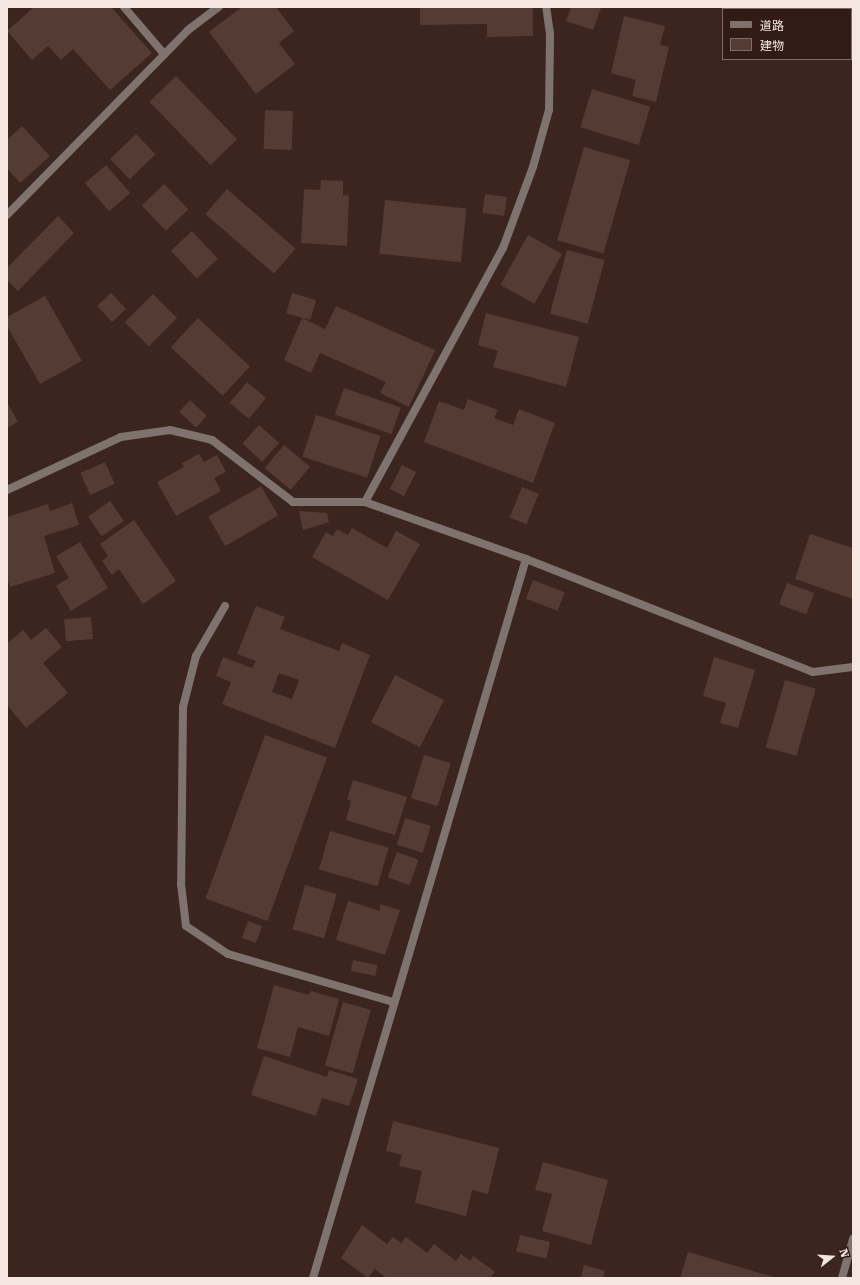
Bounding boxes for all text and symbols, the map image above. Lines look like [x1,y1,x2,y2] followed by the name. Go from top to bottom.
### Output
[722,8,852,60] legend
[760,19,784,33] text: 道路
[760,39,784,53] text: 建物
[812,1237,852,1277] north arrow
[836,1247,851,1259] text: N

